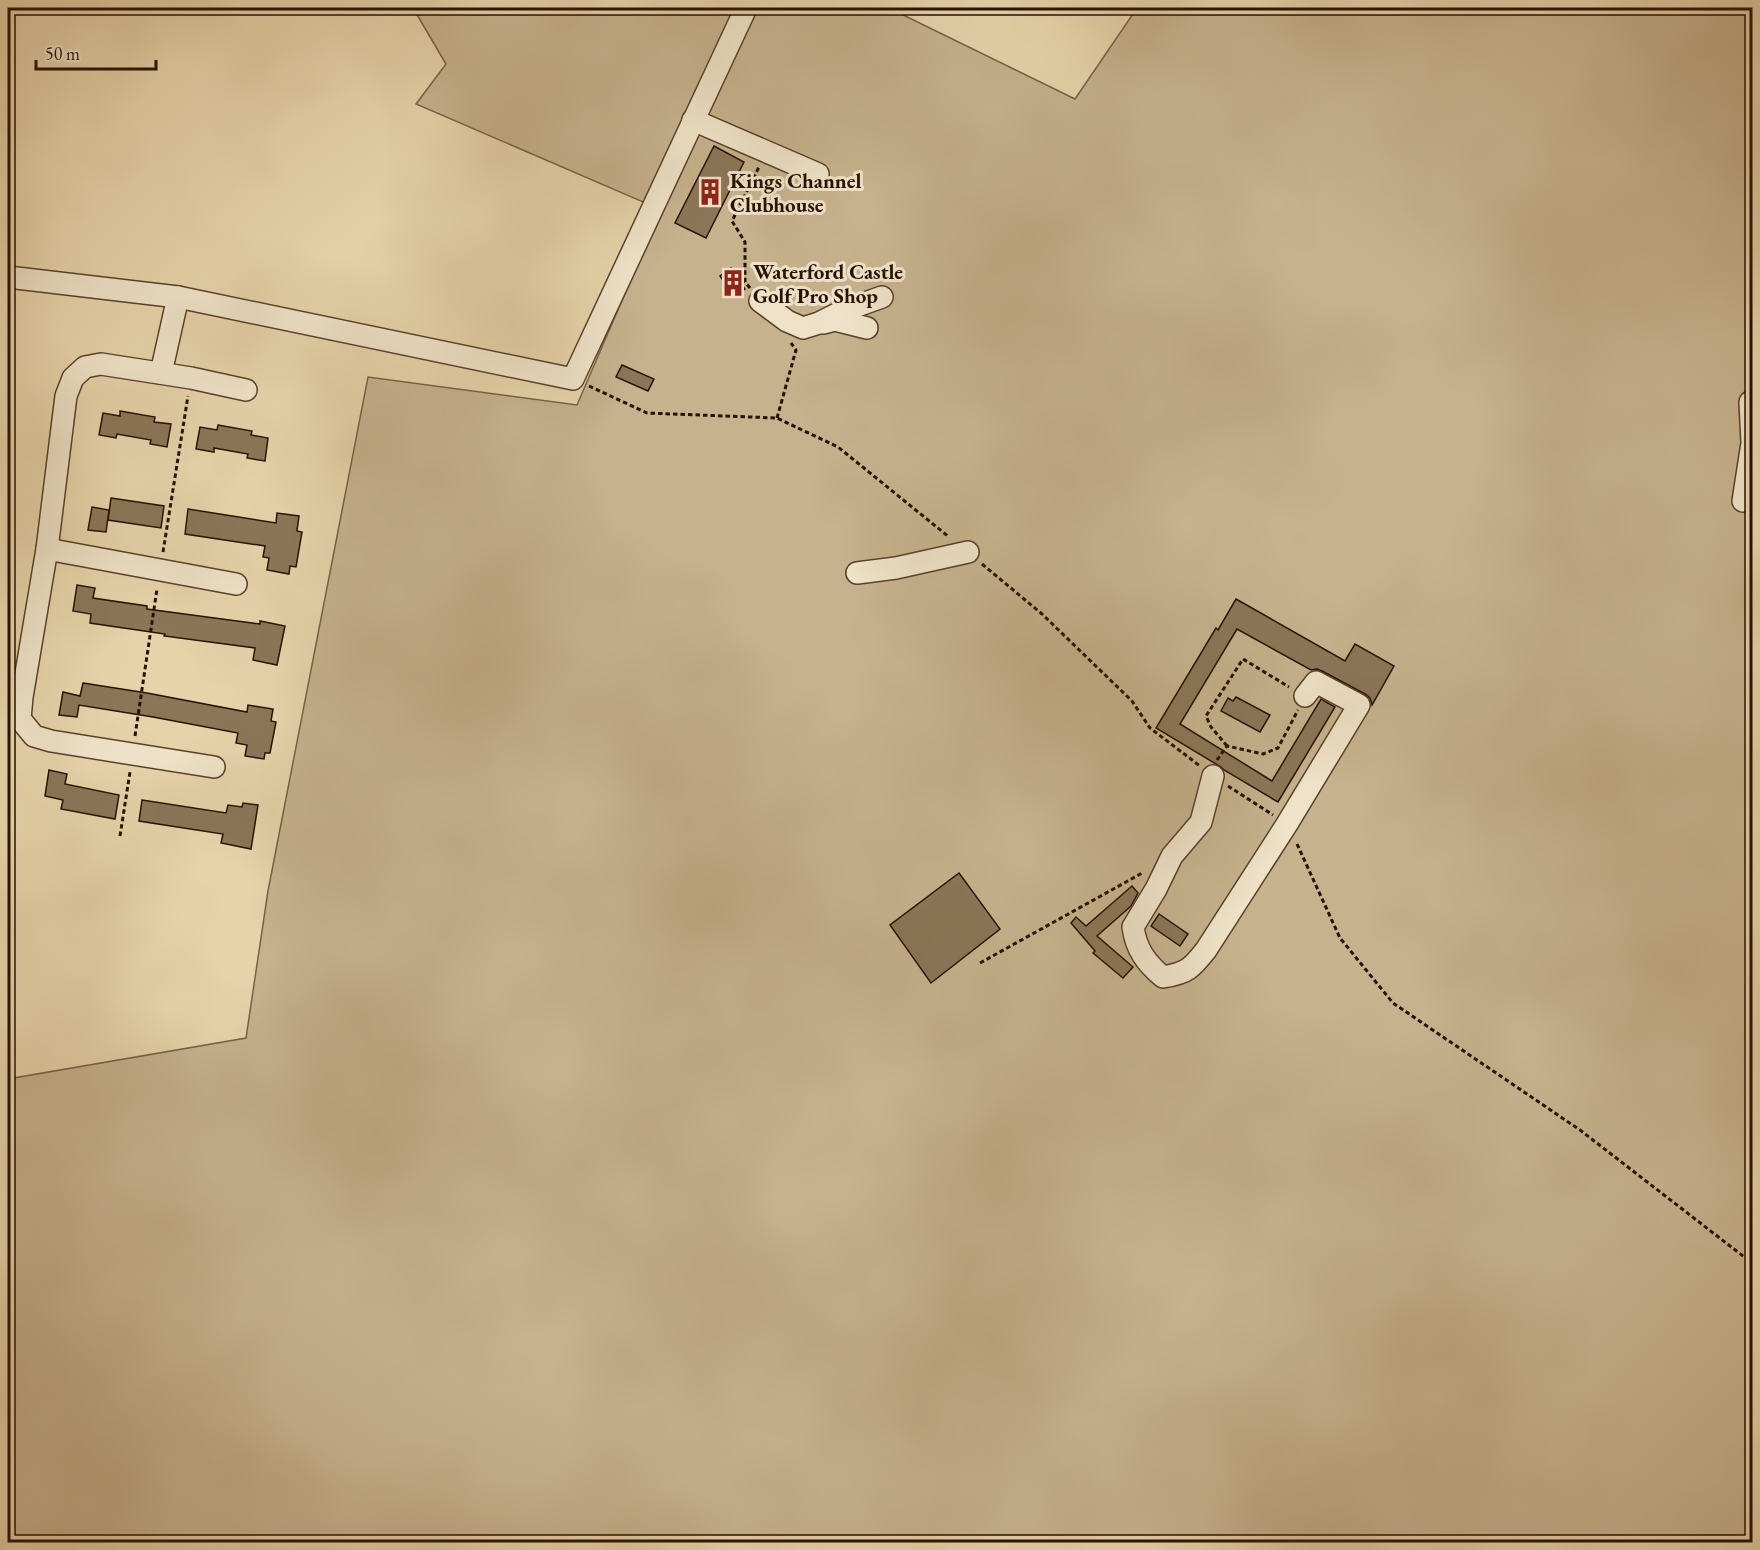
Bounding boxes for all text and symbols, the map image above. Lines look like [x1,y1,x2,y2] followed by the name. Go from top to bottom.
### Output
[36,33,156,71] scale bar
[45,42,80,65] text: 50 m
[730,167,861,218] place label: Kings Channel Clubhouse
[695,177,725,207] building icon: Kings Channel Clubhouse
[753,258,903,309] place label: Waterford Castle Golf Pro Shop
[718,268,748,298] building icon: Waterford Castle Golf Pro Shop

